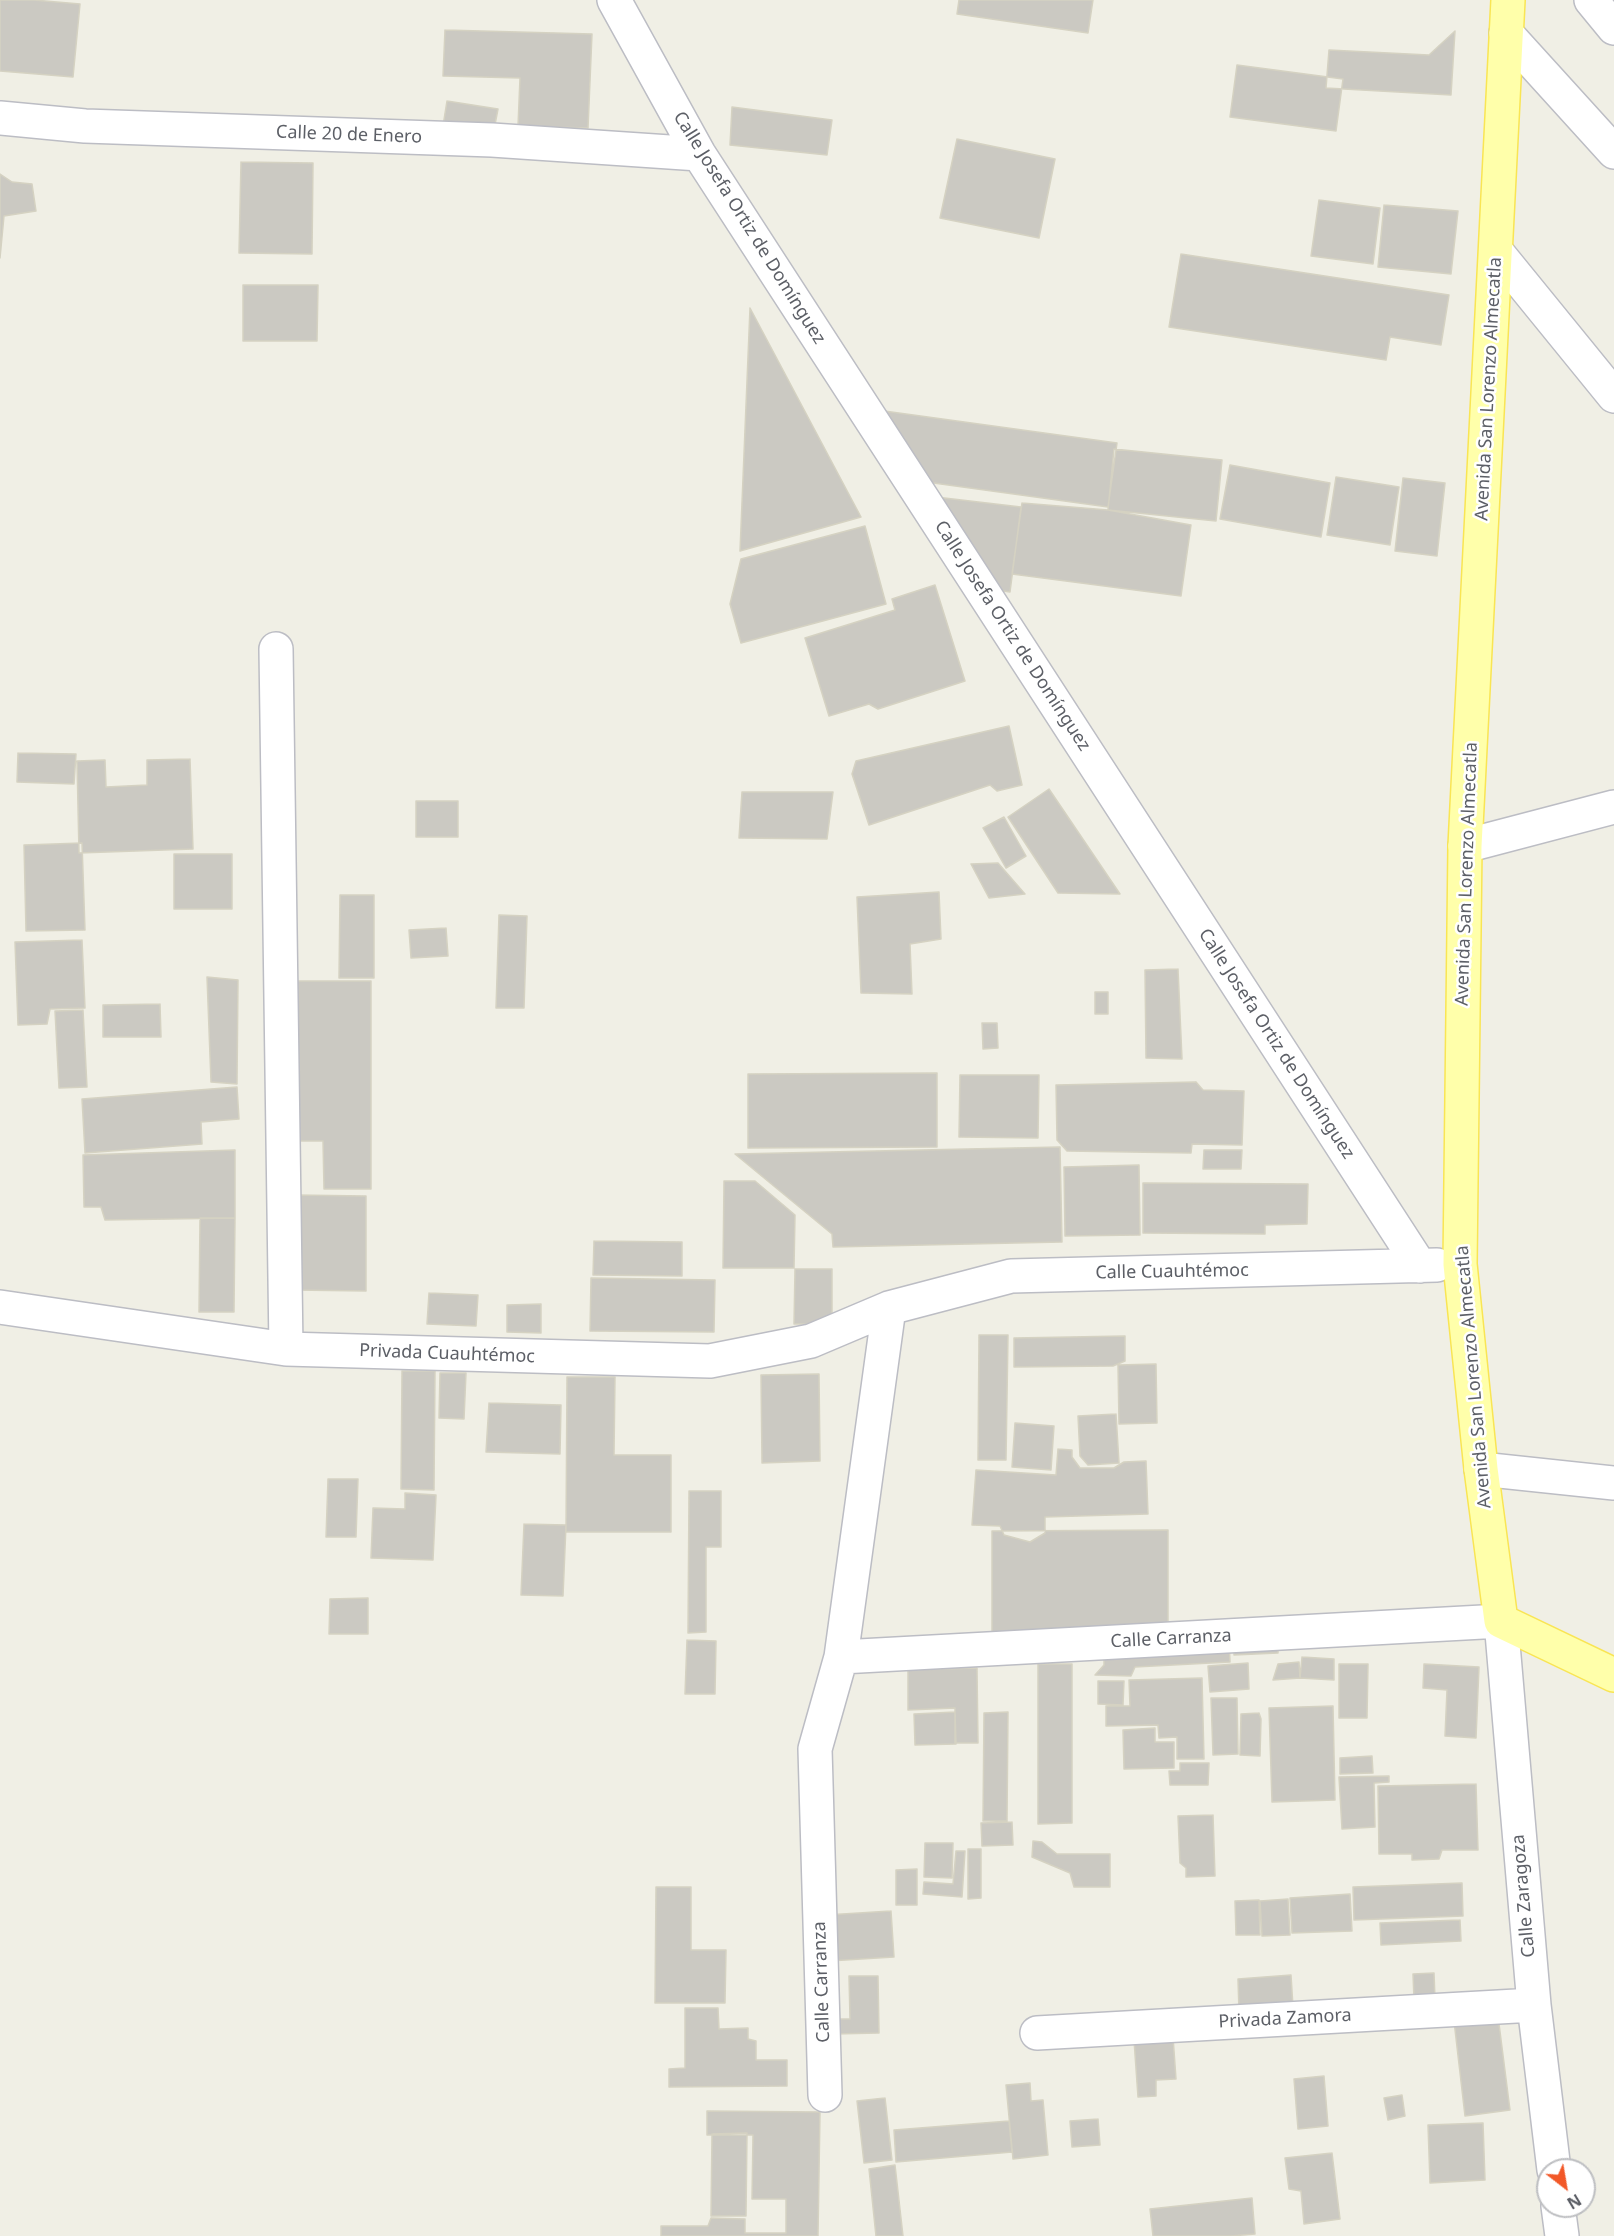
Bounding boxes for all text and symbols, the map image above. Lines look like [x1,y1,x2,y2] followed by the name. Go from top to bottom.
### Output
[668,108,830,348] street label: Calle Josefa Ortiz de Domínguez
[276,122,422,148] street label: Calle 20 de Enero
[1471,257,1507,521] street label: Avenida San Lorenzo Almecatla
[929,517,1095,755] street label: Calle Josefa Ortiz de Domínguez
[1452,742,1482,1006] street label: Avenida San Lorenzo Almecatla
[1193,925,1359,1163] street label: Calle Josefa Ortiz de Domínguez
[1452,1245,1496,1509] street label: Avenida San Lorenzo Almecatla
[1095,1260,1249,1284] street label: Calle Cuauhtémoc
[359,1340,535,1368] street label: Privada Cuauhtémoc
[1110,1625,1232,1653] street label: Calle Carranza
[1508,1834,1540,1958] street label: Calle Zaragoza
[809,1921,835,2043] street label: Calle Carranza
[1218,2005,1352,2033] street label: Privada Zamora
[1536,2158,1596,2218] north arrow
[1563,2189,1585,2214] text: N

